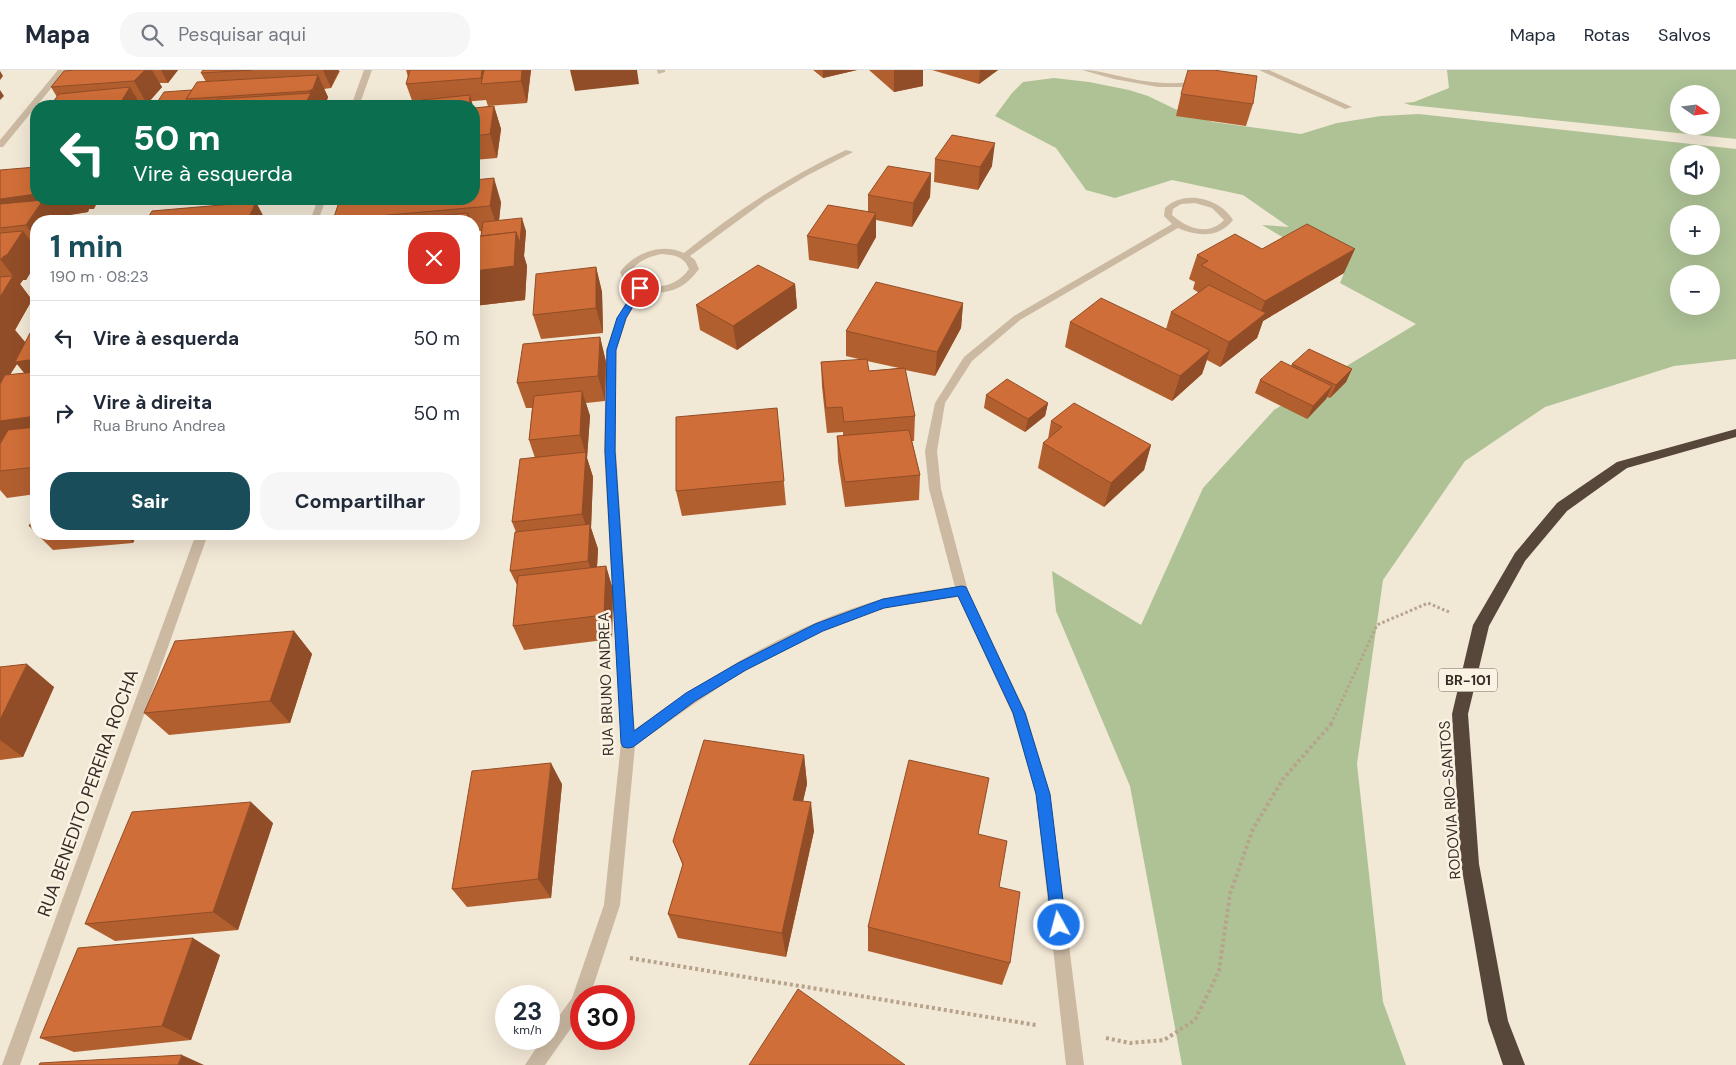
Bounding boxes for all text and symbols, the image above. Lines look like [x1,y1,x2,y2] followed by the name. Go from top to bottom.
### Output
[120,12,470,57] search box
[25,19,90,50] text: Mapa
[138,21,166,49] icon: search
[178,22,306,47] text: Pesquisar aqui
[1510,23,1556,47] text: Mapa
[1584,23,1630,47] text: Rotas
[1658,23,1711,47] text: Salvos
[1670,85,1720,135] north arrow
[1670,85,1720,315] map controls
[133,115,221,161] text: 50 m
[50,120,115,185] icon: left
[1670,145,1720,195] button: sound
[133,159,293,188] text: Vire à esquerda
[1670,205,1720,255] button: +
[50,227,123,266] text: 1 min
[408,232,460,284] button: close
[1670,265,1720,315] button: −
[50,266,149,287] text: 190 m · 08:23
[619,267,661,309] pin
[626,274,654,302] icon: arrive
[50,324,78,352] icon: left
[93,326,239,351] text: Vire à esquerda
[413,326,460,351] text: 50 m
[93,390,212,415] text: Vire à direita
[50,399,78,427] icon: right
[413,401,460,426] text: 50 m
[93,415,226,436] text: Rua Bruno Andrea
[50,472,250,530] button: Sair
[260,472,460,530] button: Compartilhar
[593,612,619,756] street label: RUA BRUNO ANDREA
[32,666,144,920] street label: RUA BENEDITO PEREIRA ROCHA
[1439,668,1497,692] road number: BR-101
[1434,720,1466,880] street label: RODOVIA RIO-SANTOS
[1032,898,1084,950] position arrow
[570,985,635,1050] speed limit sign: 30
[513,995,542,1028] text: 23
[513,1022,542,1038] text: km/h

